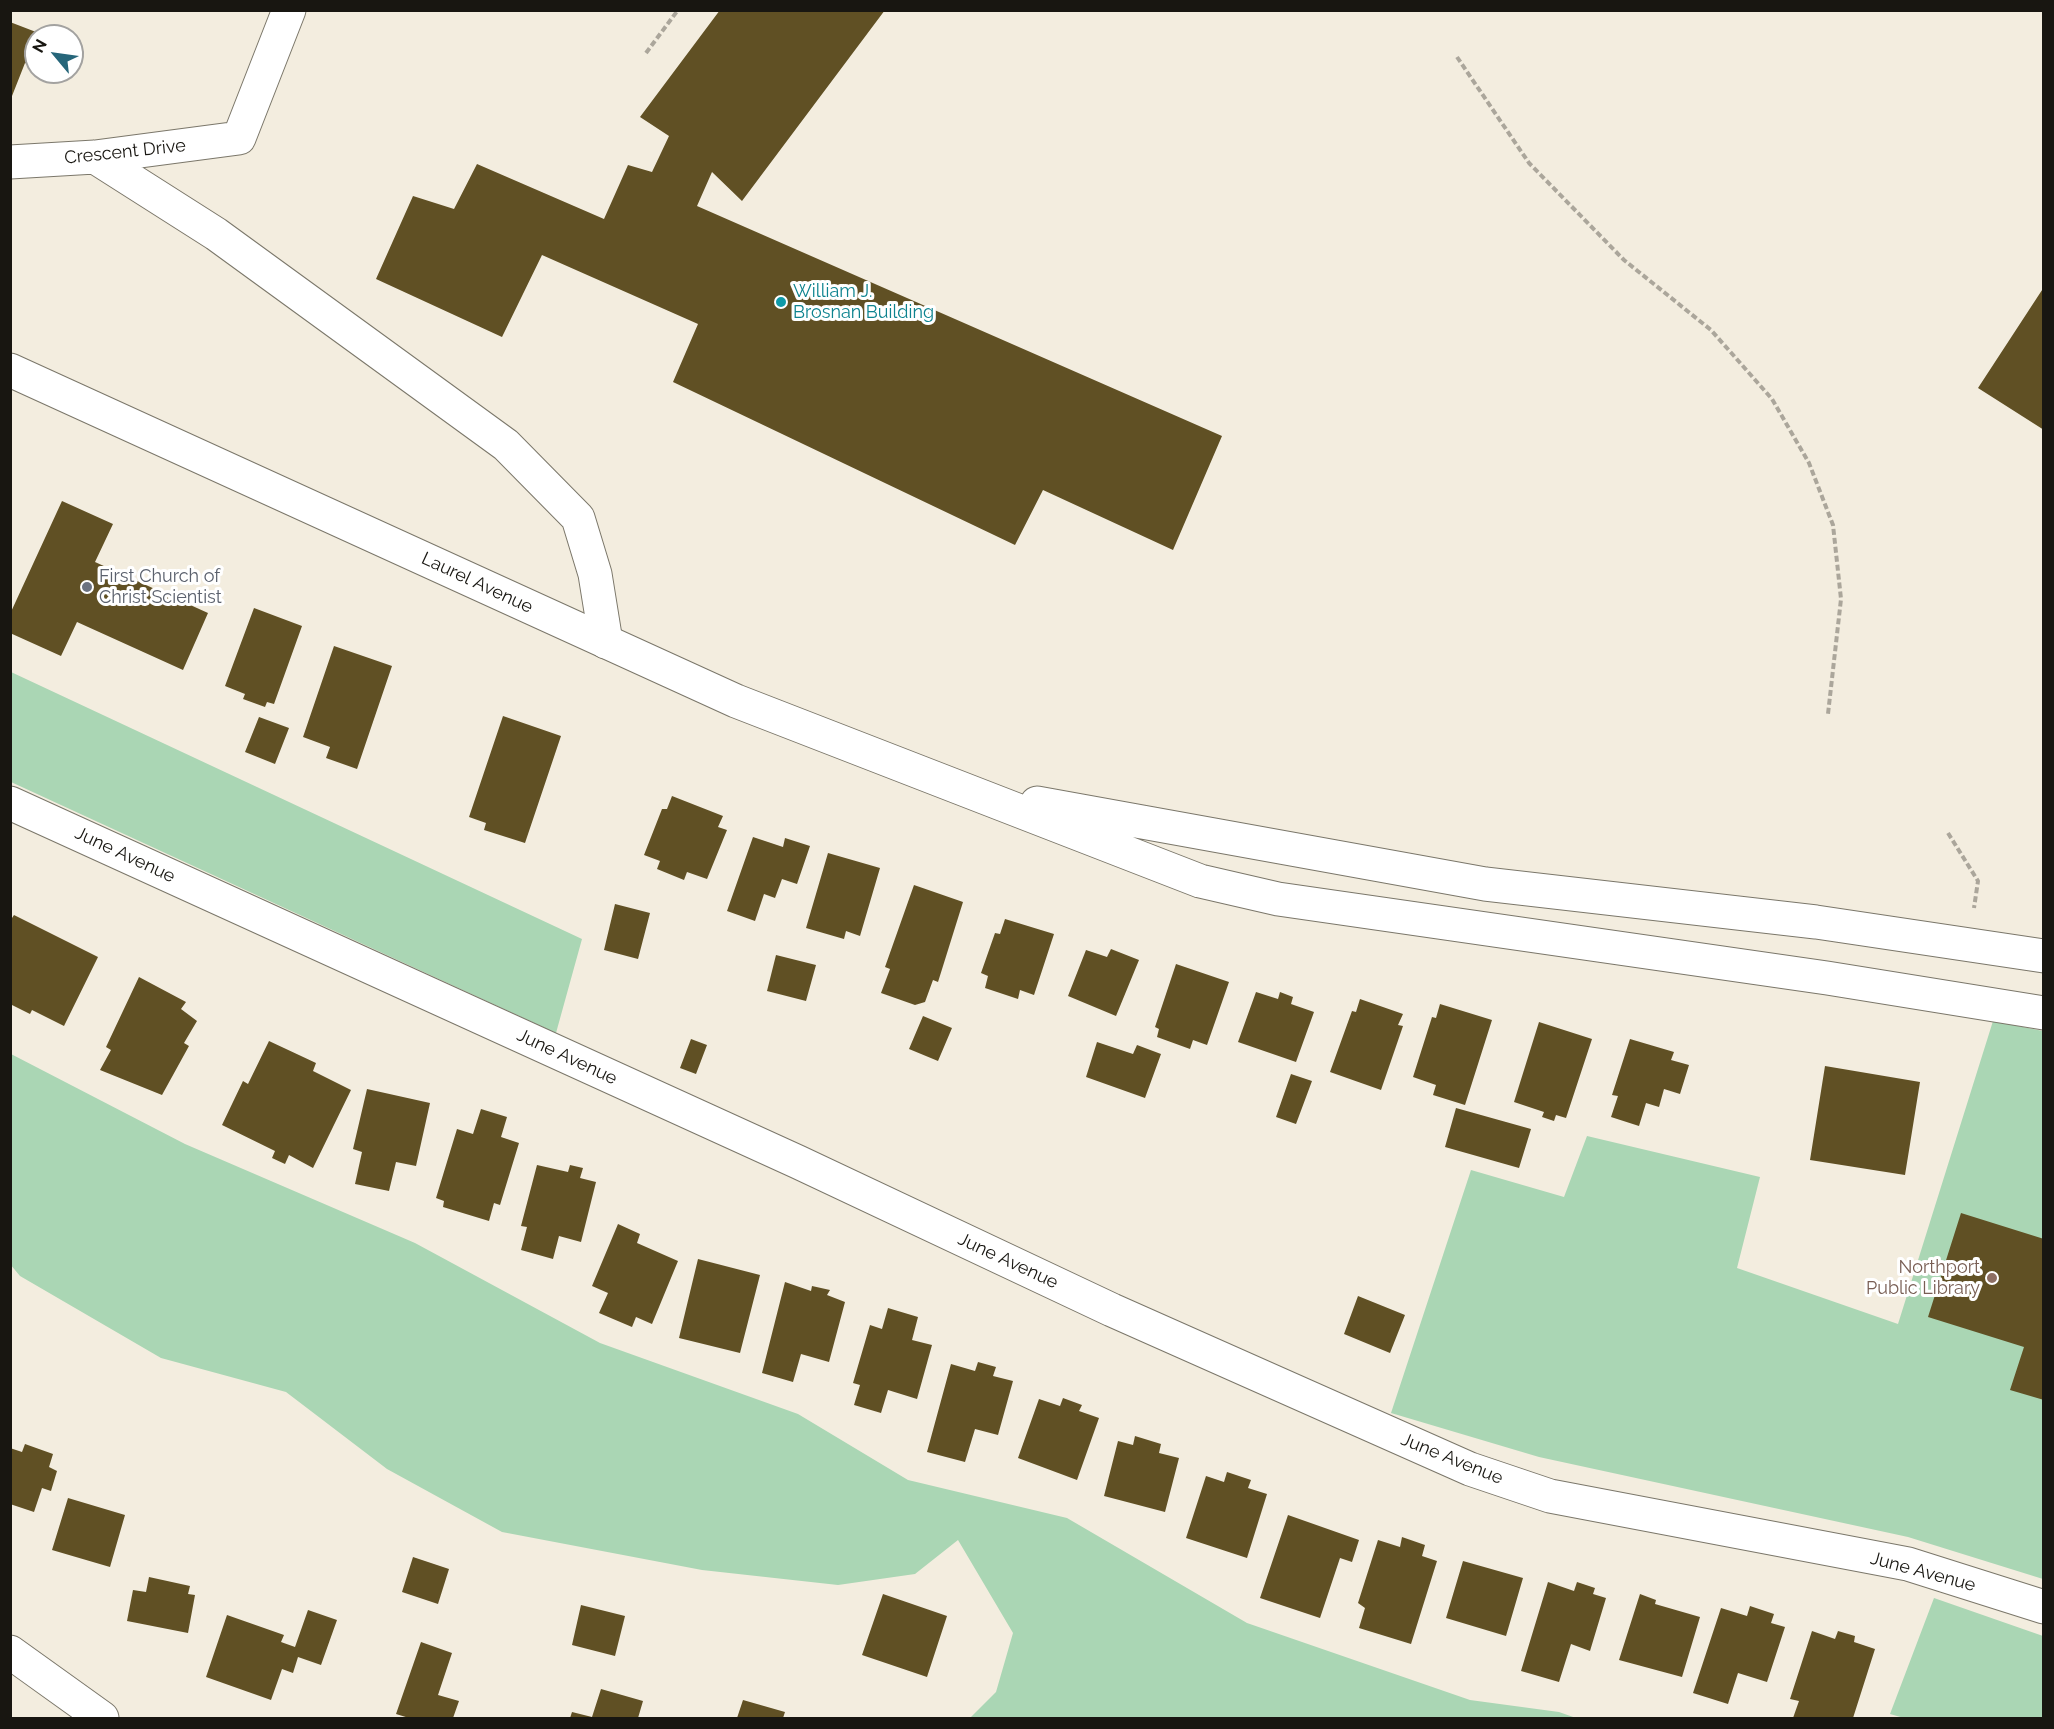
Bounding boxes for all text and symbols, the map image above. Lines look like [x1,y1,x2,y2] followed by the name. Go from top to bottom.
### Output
[24,24,84,84] north arrow
[28,36,51,56] text: N
[63,135,187,169] street label: Crescent Drive
[793,281,934,324] place label: William J. Brosnan Building
[774,295,788,309] marker: William J. Brosnan Building
[418,548,536,618] street label: Laurel Avenue
[99,566,222,608] place label: First Church of Christ Scientist
[80,580,94,594] marker: First Church of Christ Scientist
[71,822,179,888] street label: June Avenue
[513,1024,621,1090] street label: June Avenue
[954,1228,1062,1294] street label: June Avenue
[1866,1257,1980,1300] place label: Northport Public Library
[1985,1271,1999,1285] marker: Northport Public Library
[1398,1429,1506,1489] street label: June Avenue
[1868,1548,1978,1596] street label: June Avenue

